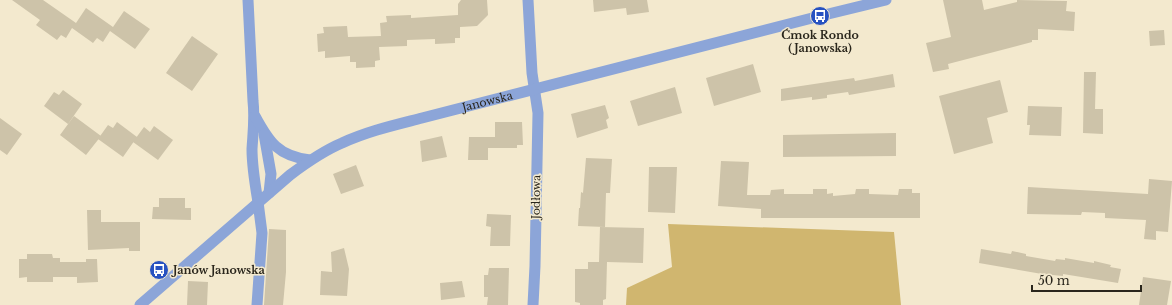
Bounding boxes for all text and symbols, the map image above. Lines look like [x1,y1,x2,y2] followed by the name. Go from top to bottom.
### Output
[809,5,831,27] bus stop icon: Ćmok Rondo (Janowska)
[781,28,859,55] place label: Ćmok Rondo (Janowska)
[458,88,515,115] street label: Janowska
[529,174,543,221] street label: Jodłowa
[148,259,170,281] bus stop icon: Janów Janowska
[171,263,266,277] place label: Janów Janowska
[1032,267,1141,293] scale bar
[1038,273,1070,288] text: 50 m

